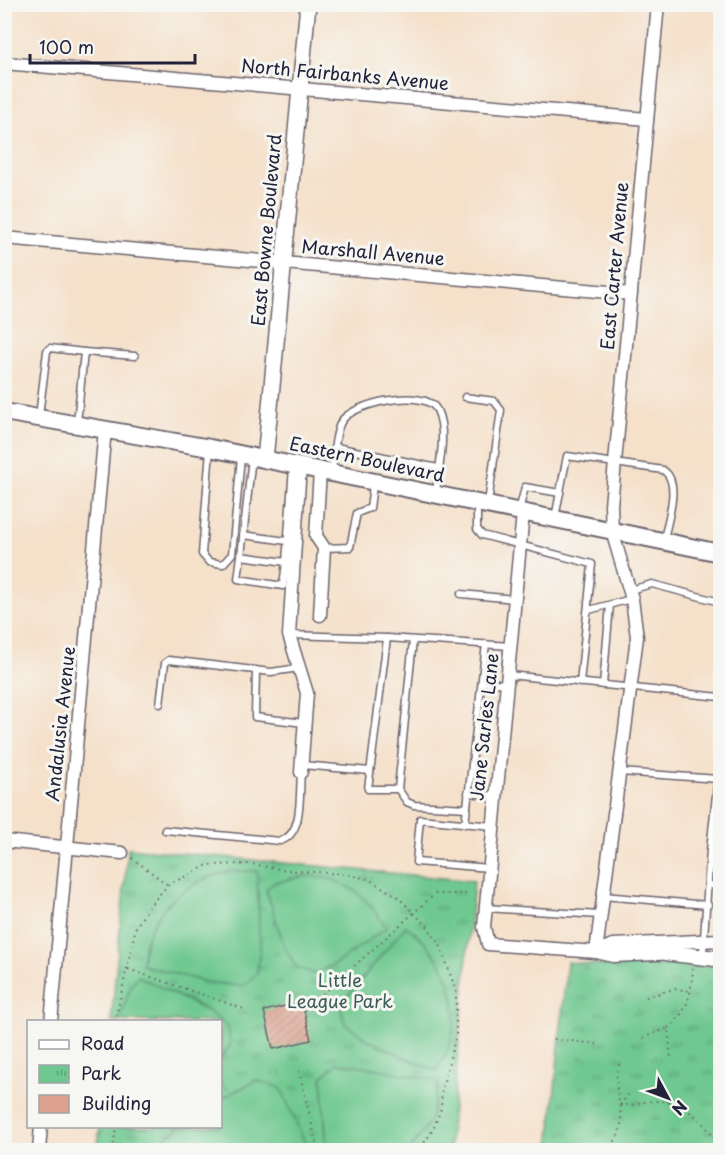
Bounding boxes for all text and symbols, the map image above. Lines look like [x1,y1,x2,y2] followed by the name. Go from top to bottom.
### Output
[30,27,195,65] scale bar
[39,33,94,60] text: 100 m
[240,51,450,96] street label: North Fairbanks Avenue
[244,133,287,327] street label: East Bowne Boulevard
[593,181,634,351] street label: East Carter Avenue
[300,232,446,271] street label: Marshall Avenue
[287,429,447,488] street label: Eastern Boulevard
[38,645,81,803] street label: Andalusia Avenue
[462,652,505,802] street label: Jane Sarles Lane
[287,966,393,1014] park label: Little League Park
[27,1020,222,1128] legend
[81,1029,125,1056] text: Road
[81,1059,121,1086] text: Park
[638,1068,698,1128] north arrow
[81,1089,151,1116] text: Building
[667,1096,693,1121] text: N

